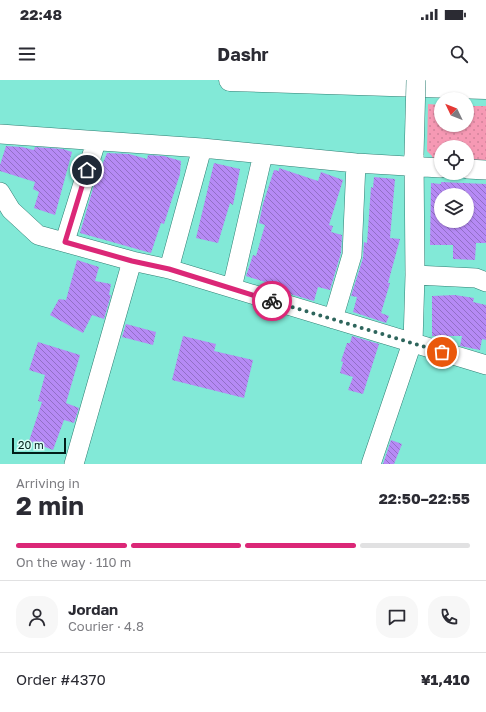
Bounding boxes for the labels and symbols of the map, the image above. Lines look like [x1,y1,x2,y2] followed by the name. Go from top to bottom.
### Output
[434,92,474,132] north arrow
[70,153,104,187] pin
[252,281,292,321] courier
[425,335,459,369] pin
[12,436,66,455] scale bar

